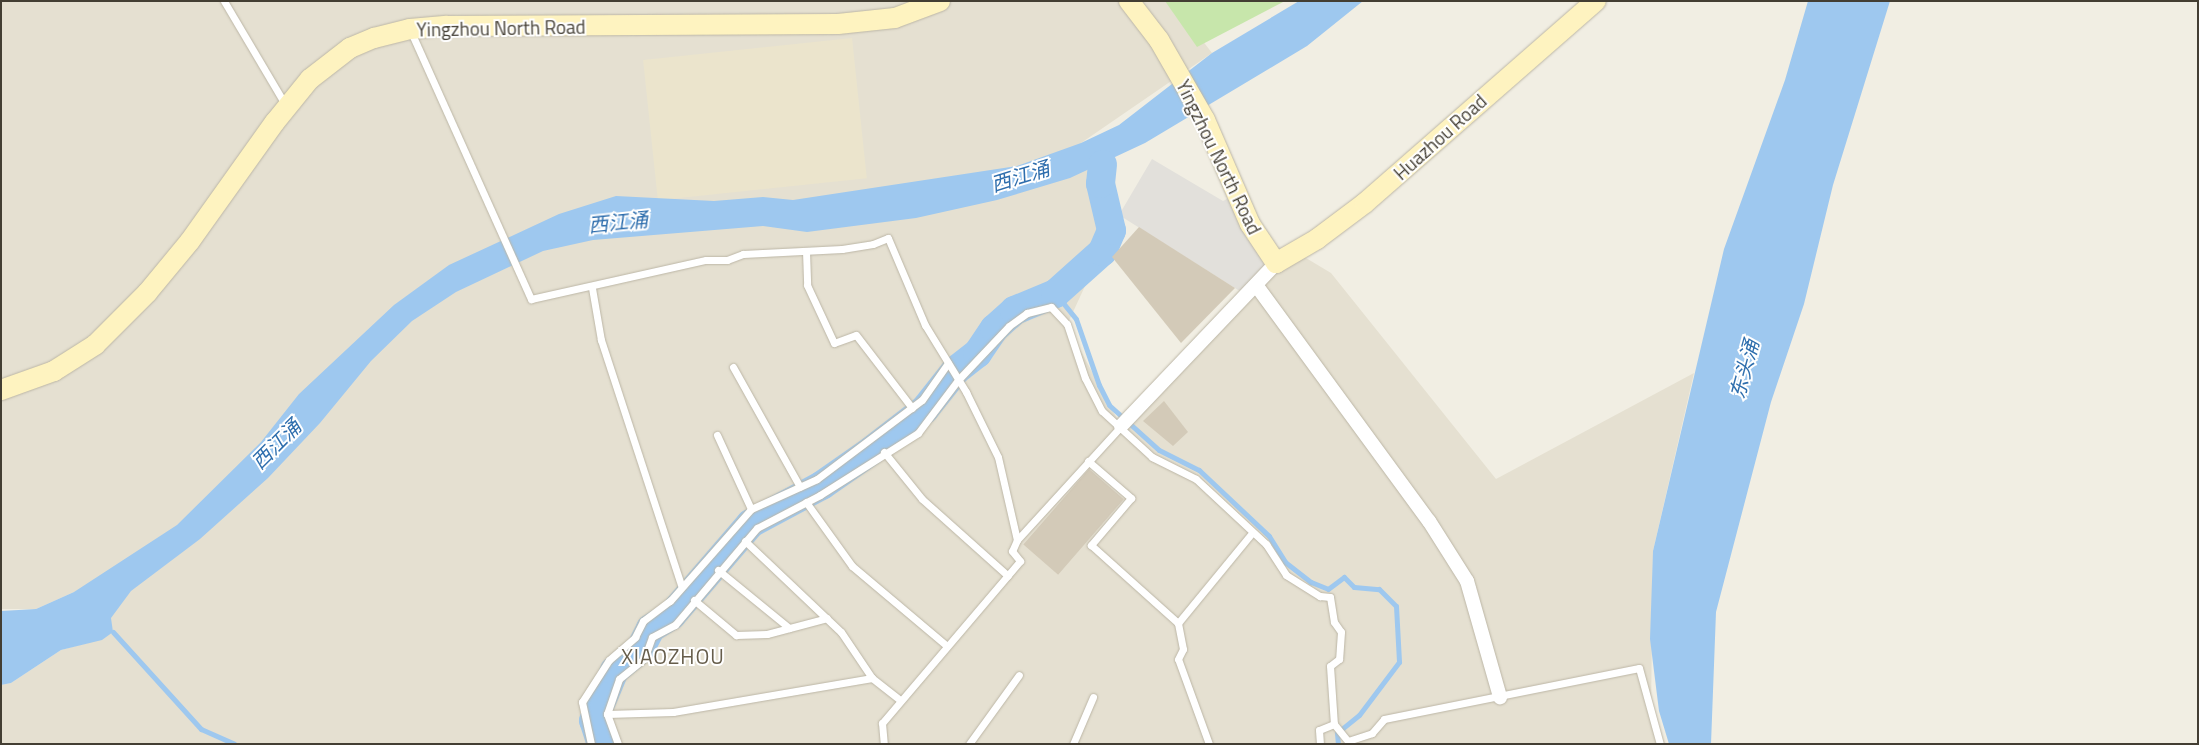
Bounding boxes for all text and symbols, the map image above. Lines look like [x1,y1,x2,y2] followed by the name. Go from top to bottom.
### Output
[416,15,586,41] street label: Yingzhou North Road
[1172,76,1266,238] street label: Yingzhou North Road
[1389,89,1491,185] street label: Huazhou Road
[988,156,1052,196] water label: 西江涌
[587,207,649,237] water label: 西江涌
[1725,337,1763,401] water label: 东头涌
[246,414,306,474] water label: 西江涌
[620,643,726,669] district label: XIAOZHOU

